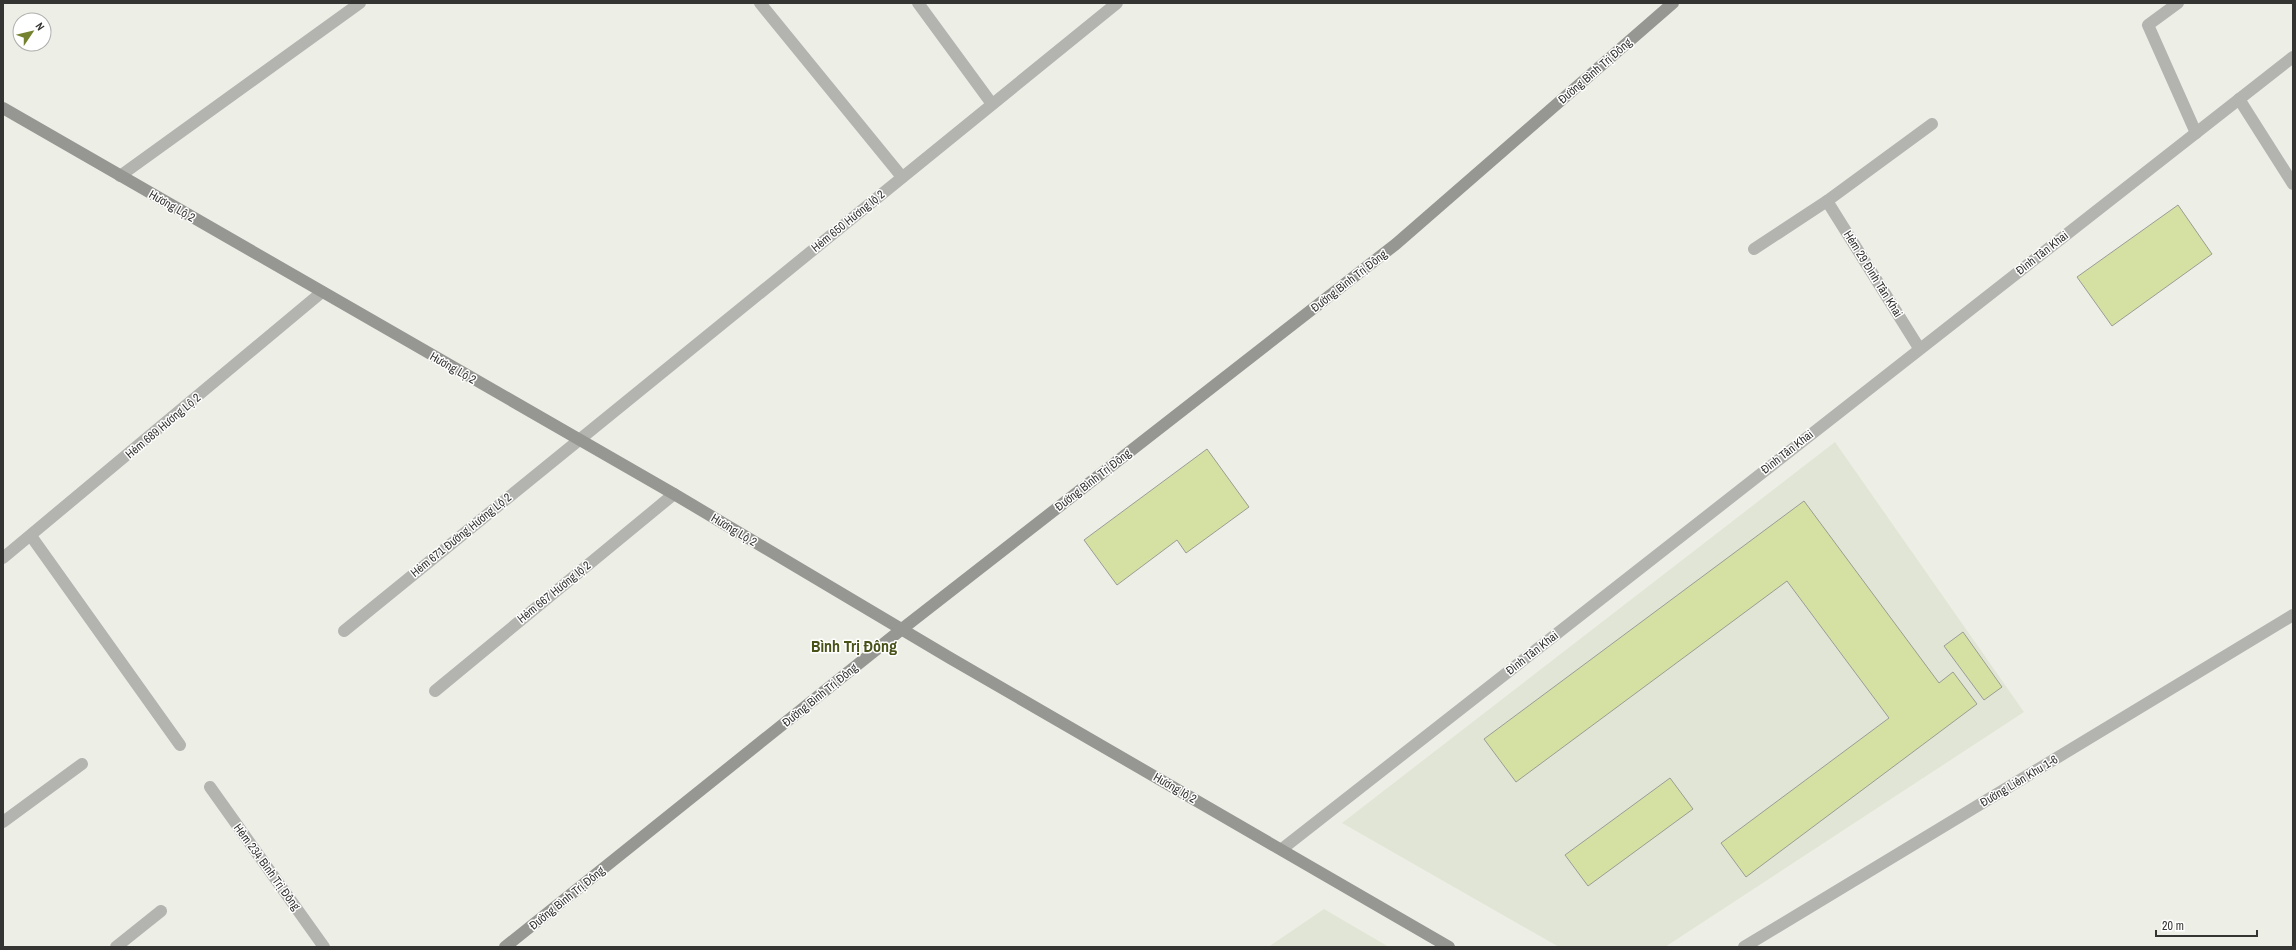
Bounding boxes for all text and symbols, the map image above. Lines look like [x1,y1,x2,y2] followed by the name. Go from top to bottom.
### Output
[12,12,52,52] north arrow
[33,20,48,33] text: N
[1555,34,1636,107] street label: Đường Bình Trị Đông
[146,186,198,226] street label: Hương Lộ 2
[808,186,888,256] street label: Hẻm 650 Hương lộ 2
[2012,227,2072,279] street label: Đình Tân Khai
[1840,228,1906,320] street label: Hẻm 29 Đình Tân Khai
[1308,246,1391,316] street label: Đường Bình Trị Đông
[427,348,479,388] street label: Hương Lộ 2
[122,390,204,462] street label: Hẻm 689 Hương Lộ 2
[1757,426,1817,478] street label: Đình Tân Khai
[1052,445,1135,515] street label: Đường Bình Trị Đông
[407,489,515,581] street label: Hẻm 671 Đường Hương Lộ 2
[708,510,760,550] street label: Hương Lộ 2
[514,557,594,627] street label: Hẻm 667 Hương lộ 2
[1502,627,1562,679] street label: Đình Tân Khai
[811,635,897,657] district label: Bình Trị Đông
[779,659,861,730] street label: Đường Bình Trị Đông
[1977,751,2061,811] street label: Đường Liên Khu 1-6
[1150,769,1200,807] street label: Hương lộ 2
[230,820,304,914] street label: Hẻm 234 Bình Trị Đông
[526,862,608,933] street label: Đường Bình Trị Đông
[2156,912,2257,938] scale bar
[2162,918,2184,934] text: 20 m

